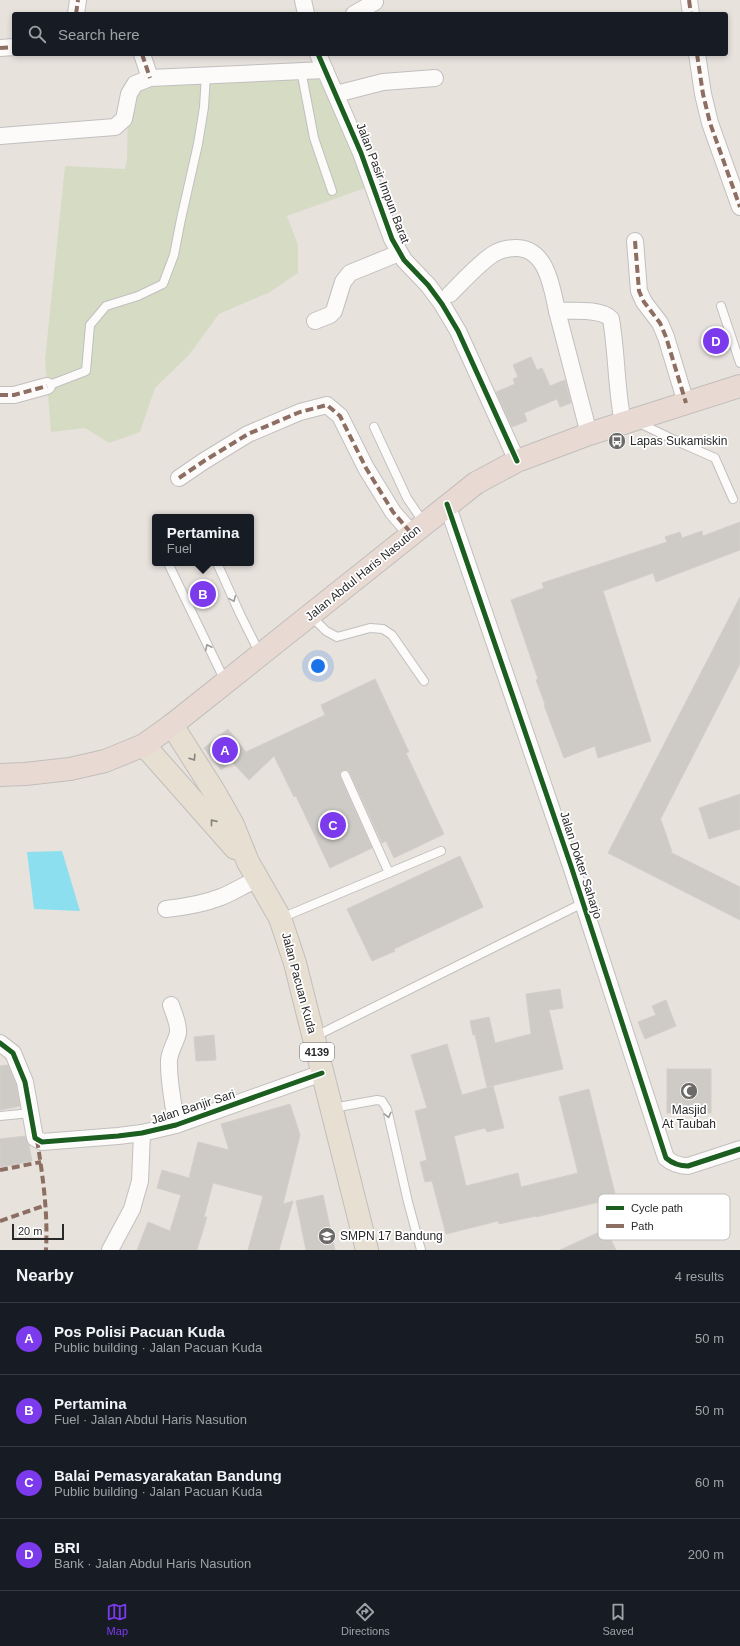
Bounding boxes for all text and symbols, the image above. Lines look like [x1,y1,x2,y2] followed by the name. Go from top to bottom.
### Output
[12,12,728,56] search box
[26,23,48,45] icon: search
[58,26,140,43] text: Search here
[354,121,413,246] street label: Jalan Pasir Impun Barat
[703,326,729,356] pin: D
[607,431,627,451] bus stop icon: Lapas Sukamiskin
[630,434,727,448] place label: Lapas Sukamiskin
[152,514,254,566] popup
[303,522,423,624] street label: Jalan Abdul Haris Nasution
[167,524,239,541] text: Pertamina
[167,541,192,556] text: Fuel
[190,579,216,609] pin: B
[228,594,236,602] one-way arrow
[205,643,213,651] one-way arrow
[308,656,328,676] your location
[212,735,238,765] pin: A
[188,754,196,761] one-way arrow
[320,810,346,840] pin: C
[557,810,605,921] street label: Jalan Dokter Saharjo
[210,820,217,827] one-way arrow
[279,931,319,1035] street label: Jalan Pacuan Kuda
[300,1043,334,1061] road number: 4139
[679,1081,699,1101] mosque icon: Masjid At Taubah
[149,1087,237,1127] street label: Jalan Banjir Sari
[662,1103,716,1131] place label: Masjid At Taubah
[383,1111,392,1118] one-way arrow
[598,1194,730,1240] legend
[631,1202,683,1214] text: Cycle path
[631,1220,654,1232] text: Path
[12,1222,64,1241] scale bar
[18,1225,42,1237] text: 20 m
[317,1226,337,1246] school or university icon: SMPN 17 Bandung
[340,1229,443,1243] place label: SMPN 17 Bandung
[16,1266,74,1285] text: Nearby
[675,1269,724,1284] text: 4 results
[54,1323,225,1340] text: Pos Polisi Pacuan Kuda
[24,1331,34,1346] text: A
[695,1331,724,1346] text: 50 m
[54,1340,262,1355] text: Public building · Jalan Pacuan Kuda
[54,1395,127,1412] text: Pertamina
[24,1403,34,1418] text: B
[695,1403,724,1418] text: 50 m
[54,1412,247,1427] text: Fuel · Jalan Abdul Haris Nasution
[54,1467,282,1484] text: Balai Pemasyarakatan Bandung
[24,1475,34,1490] text: C
[695,1475,724,1490] text: 60 m
[54,1484,262,1499] text: Public building · Jalan Pacuan Kuda
[54,1539,80,1556] text: BRI
[24,1547,34,1562] text: D
[688,1547,724,1562] text: 200 m
[54,1556,251,1571] text: Bank · Jalan Abdul Haris Nasution
[106,1601,128,1637] tab: Map
[341,1601,390,1637] tab: Directions
[602,1601,634,1637] tab: Saved

